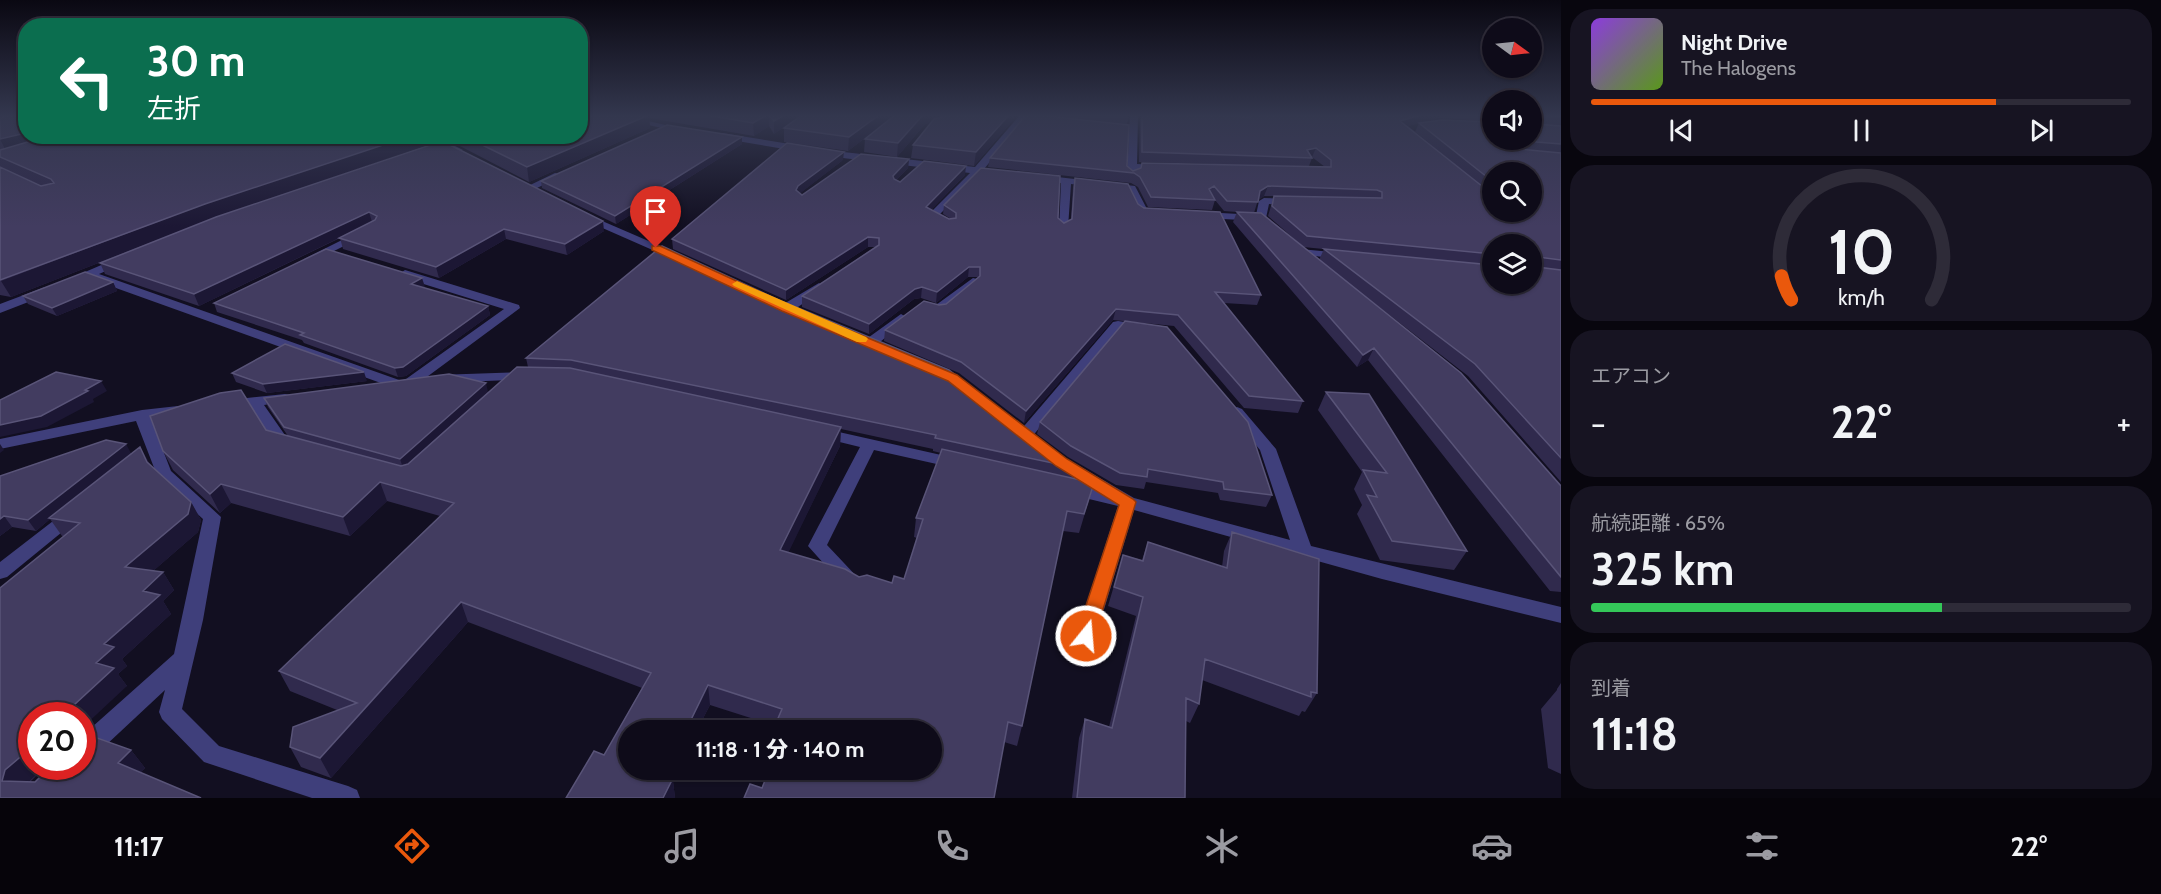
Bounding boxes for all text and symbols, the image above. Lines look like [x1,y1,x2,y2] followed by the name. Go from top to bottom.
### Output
[1482,18,1542,78] north arrow
[1482,18,1542,294] map controls
[1681,29,1787,56] text: Night Drive
[147,35,245,87] text: 30 m
[48,42,126,120] icon: left
[1681,56,1796,80] text: The Halogens
[1482,90,1542,150] button: sound
[147,92,201,125] text: 左折
[1665,114,1698,147] icon: previous
[1845,114,1878,147] icon: pause
[2025,114,2058,147] icon: next
[1482,162,1542,222] button: search
[630,186,681,248] pin
[639,195,672,228] icon: arrive
[1827,214,1895,290] text: 10
[1482,234,1542,294] button: layers
[1838,284,1884,310] text: km/h
[1591,364,1671,388] text: エアコン
[1831,395,1891,449] text: 22°
[1591,403,1606,443] text: −
[2116,403,2131,443] text: +
[1591,511,1725,535] text: 航続距離 · 65%
[1591,542,1734,596] text: 325 km
[1054,604,1118,668] position arrow
[1591,676,1631,700] text: 到着
[18,702,96,780] speed limit sign: 20
[1591,707,1678,761] text: 11:18
[696,736,864,763] text: 11:18 · 1 分 · 140 m
[391,825,433,867] icon: directions
[661,825,703,867] icon: music
[931,825,973,867] icon: phone
[1201,825,1243,867] icon: climate
[1471,825,1513,867] icon: car
[1741,825,1783,867] icon: filters
[114,830,164,863] text: 11:17
[2011,830,2047,863] text: 22°

